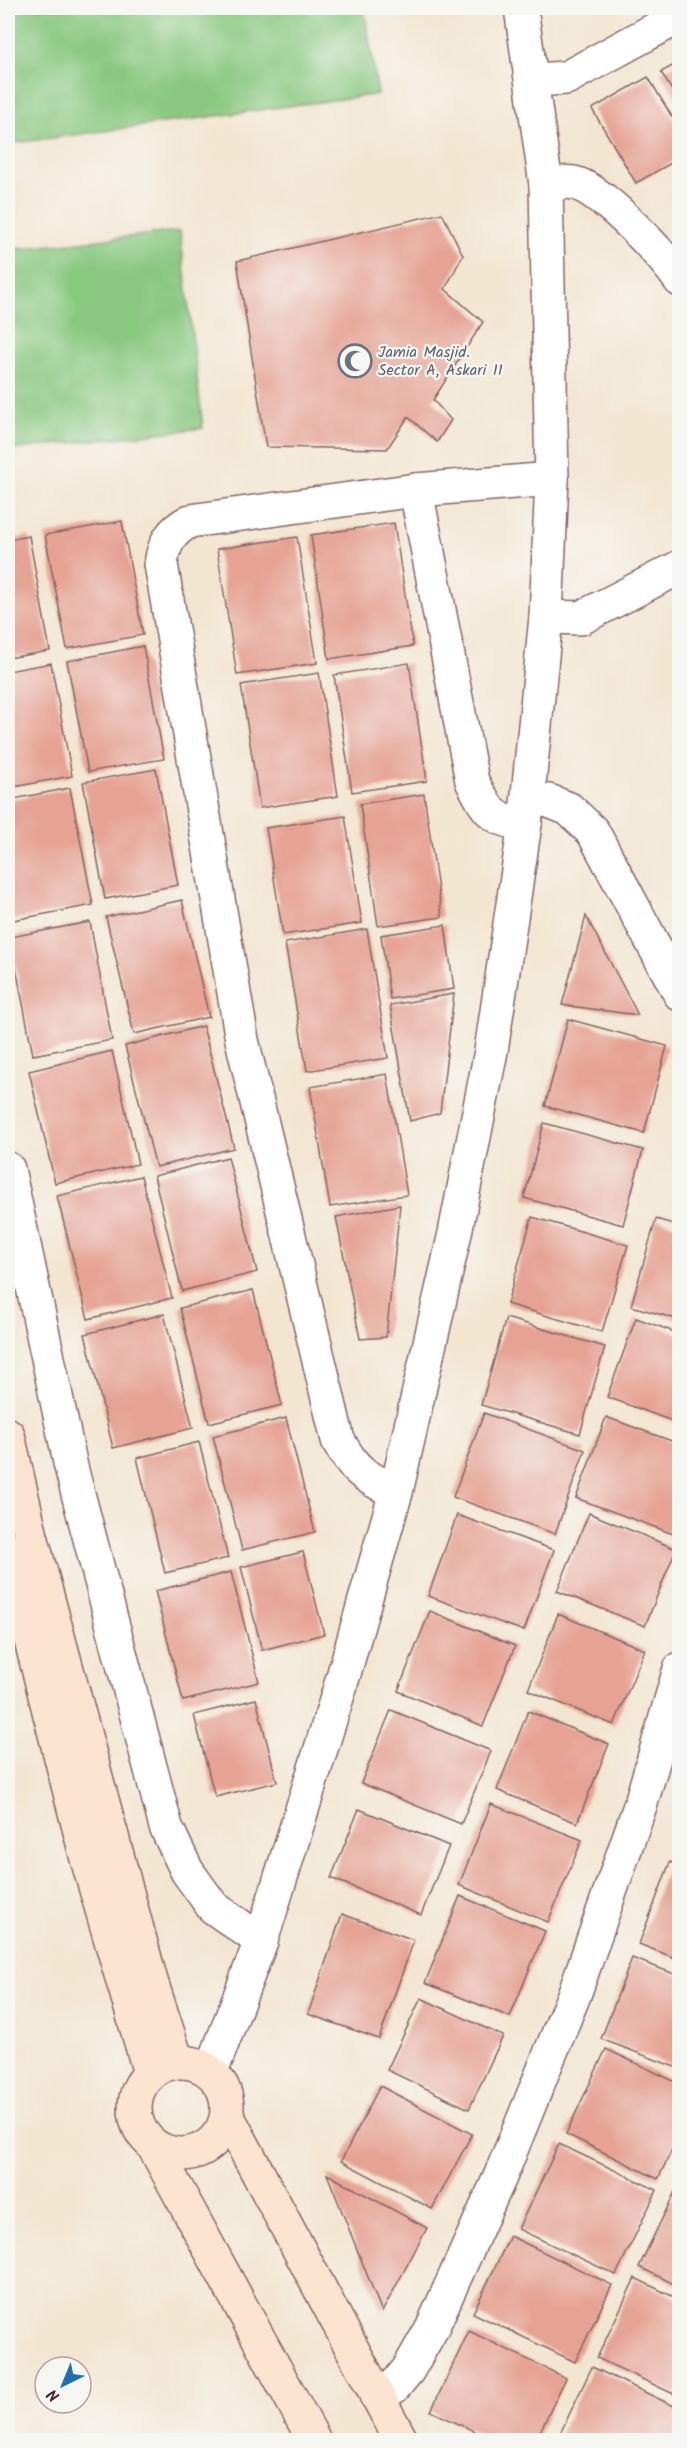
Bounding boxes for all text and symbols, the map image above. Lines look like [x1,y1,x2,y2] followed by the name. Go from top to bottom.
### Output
[378,340,503,383] place label: Jamia Masjid. Sector A, Askari 11
[337,343,373,379] mosque icon: Jamia Masjid. Sector A, Askari 11
[33,2355,93,2415] north arrow
[42,2382,66,2407] text: N

